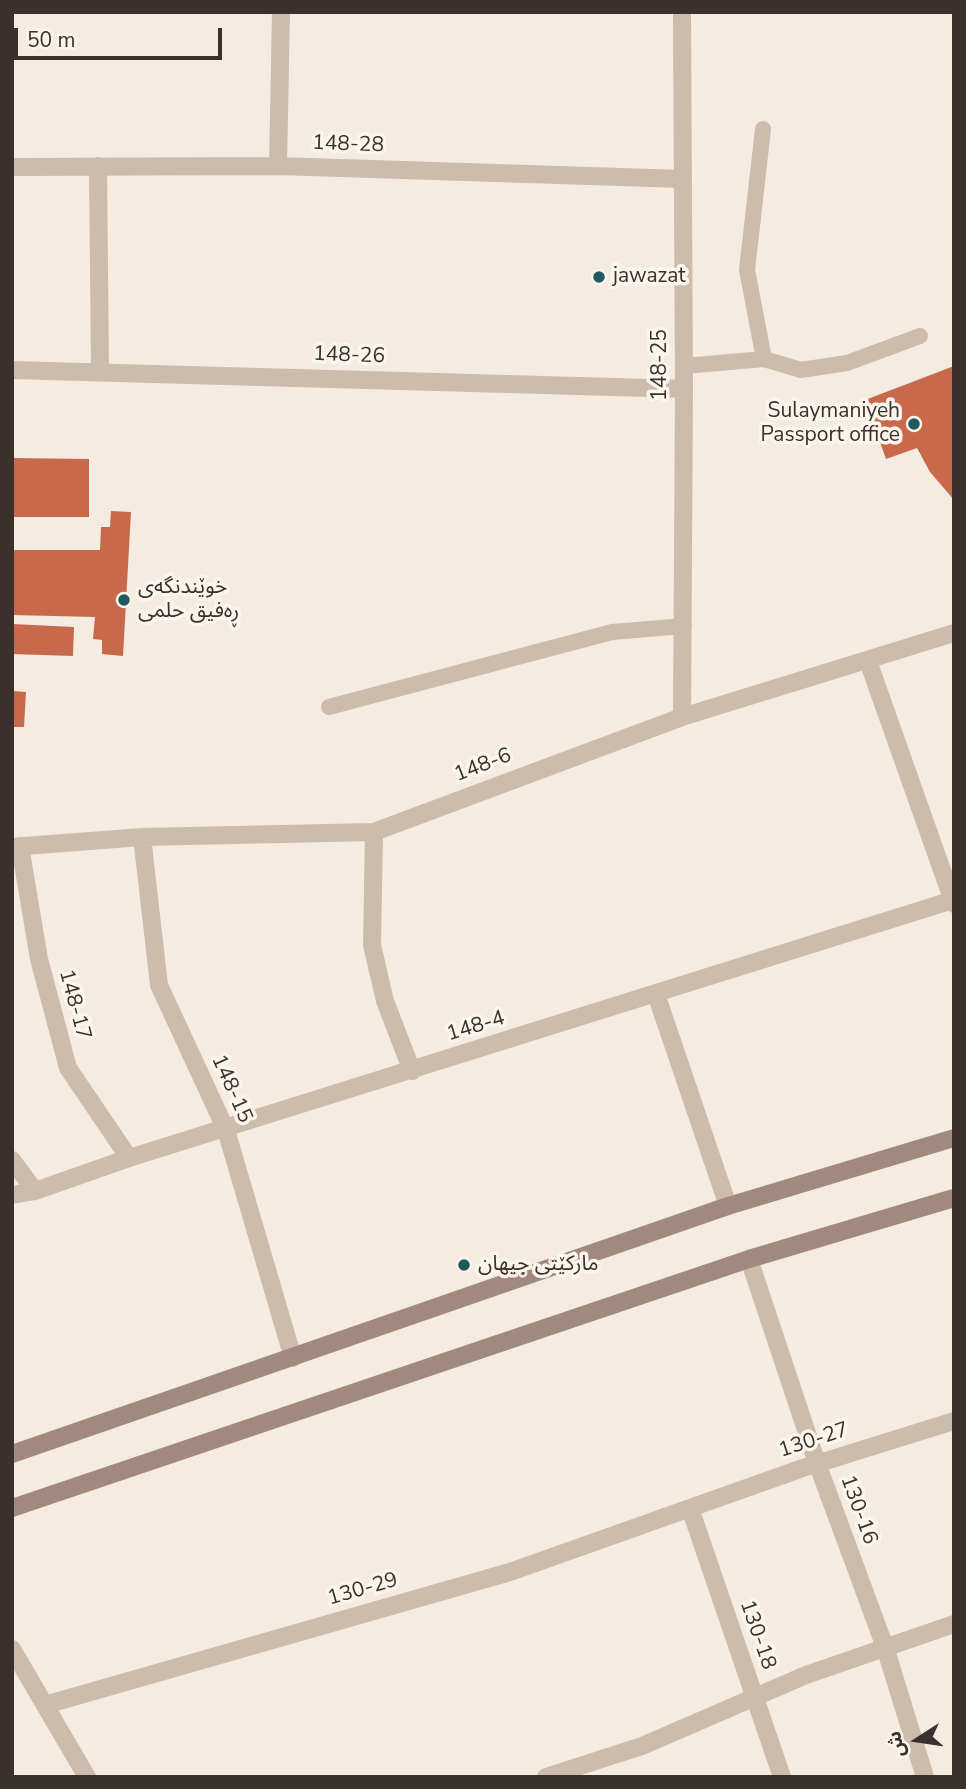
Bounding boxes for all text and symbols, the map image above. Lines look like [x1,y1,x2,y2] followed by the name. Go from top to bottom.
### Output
[18,14,226,58] scale bar
[27,26,76,54] text: 50 m
[312,131,384,159] street label: 148-28
[613,264,686,290] place label: jawazat
[591,269,607,285] marker: jawazat
[648,329,674,401] street label: 148-25
[313,342,385,370] street label: 148-26
[760,399,900,449] place label: Sulaymaniyeh Passport office
[906,416,922,432] marker: Sulaymaniyeh Passport office
[138,575,239,625] place label: خوێندنگەی ڕەفیق حلمی
[116,592,132,608] marker: خوێندنگەی ڕەفیق حلمی
[451,744,515,788] street label: 148-6
[53,967,95,1043] street label: 148-17
[444,1006,508,1048] street label: 148-4
[205,1051,257,1127] street label: 148-15
[478,1252,599,1278] place label: ماركێتی جیھان
[456,1257,472,1273] marker: ماركێتی جیھان
[776,1418,852,1464] street label: 130-27
[834,1472,882,1548] street label: 130-16
[325,1568,401,1612] street label: 130-29
[733,1597,781,1673] street label: 130-18
[882,1705,952,1775] north arrow
[881,1729,912,1760] text: ش

